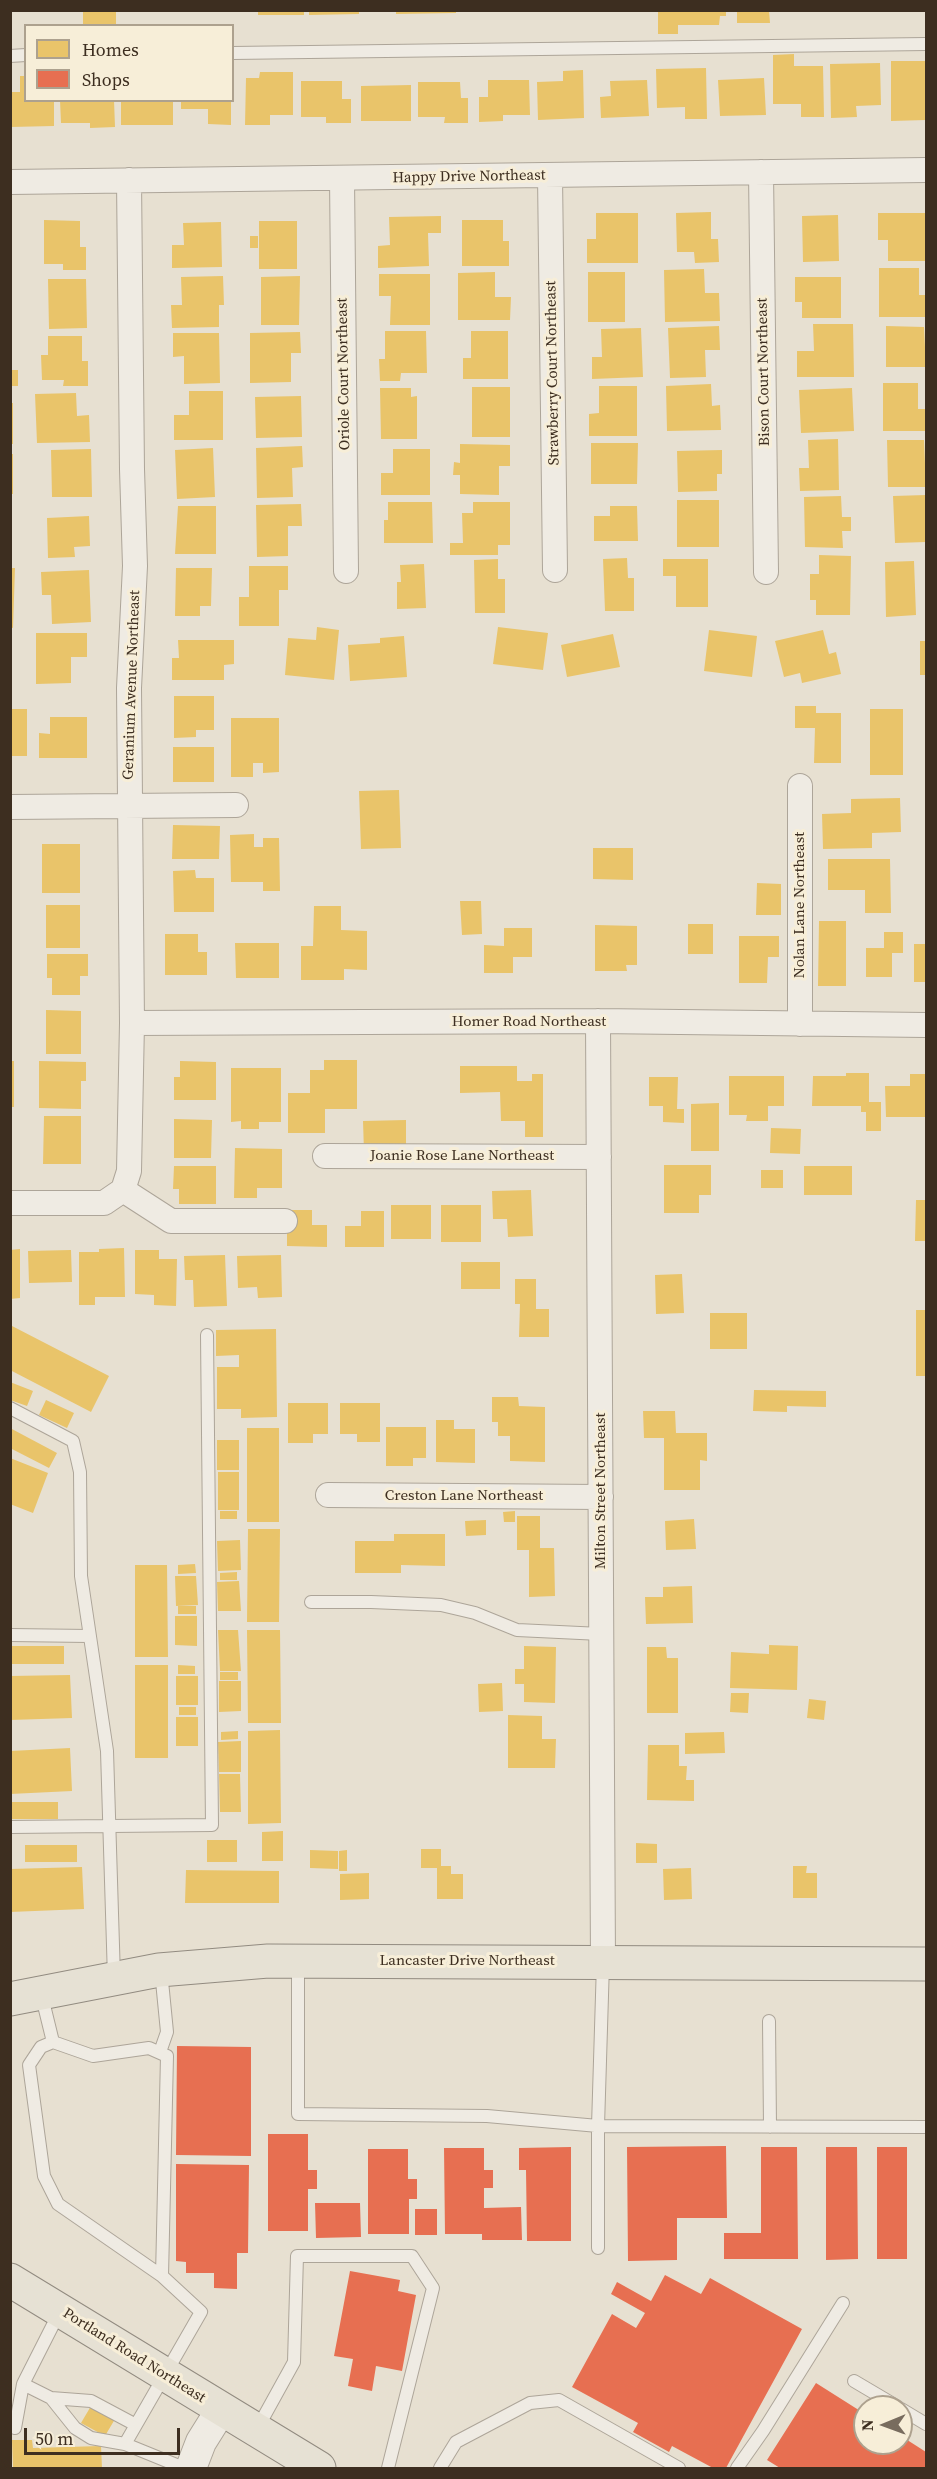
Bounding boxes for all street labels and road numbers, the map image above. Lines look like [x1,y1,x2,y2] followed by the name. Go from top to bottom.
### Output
[392,167,546,187] street label: Happy Drive Northeast
[542,280,564,466] street label: Strawberry Court Northeast
[334,298,354,450] street label: Oriole Court Northeast
[754,298,774,446] street label: Bison Court Northeast
[120,590,144,780] street label: Geranium Avenue Northeast
[791,832,809,978] street label: Nolan Lane Northeast
[452,1013,606,1031] street label: Homer Road Northeast
[370,1147,554,1165] street label: Joanie Rose Lane Northeast
[592,1413,610,1569] street label: Milton Street Northeast
[385,1487,543,1505] street label: Creston Lane Northeast
[379,1952,555,1970] street label: Lancaster Drive Northeast
[59,2305,209,2407] street label: Portland Road Northeast

